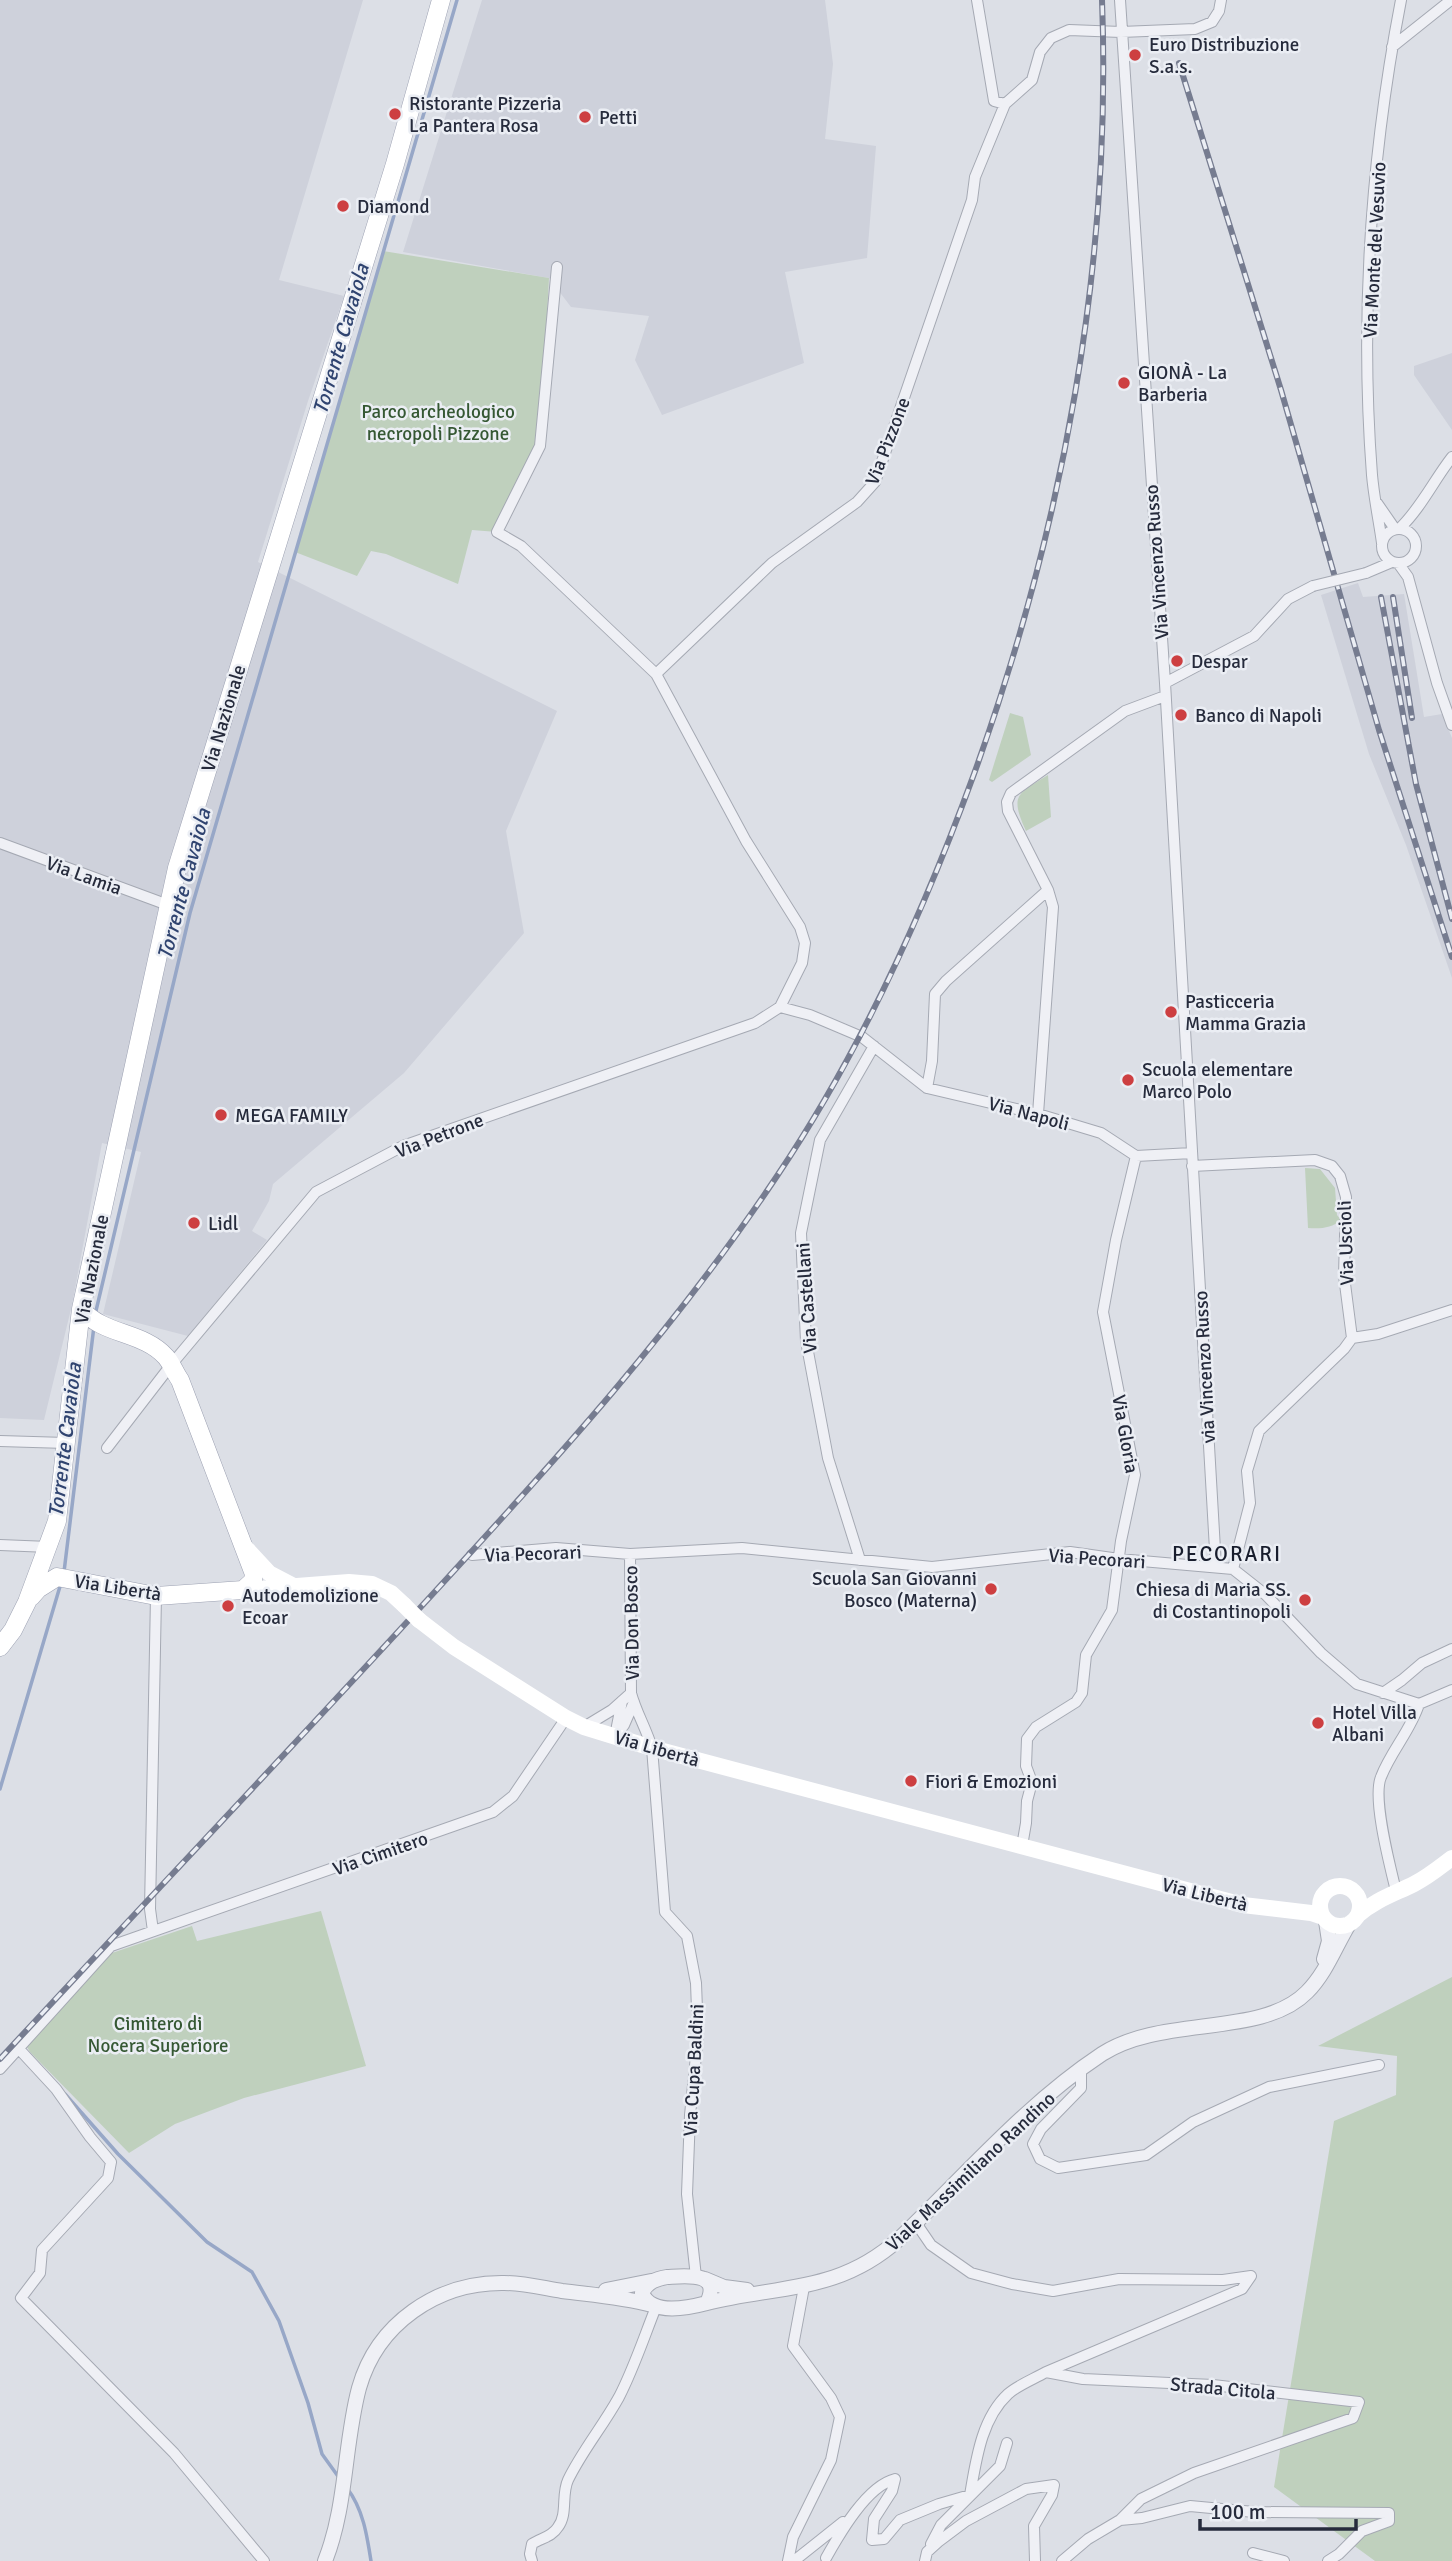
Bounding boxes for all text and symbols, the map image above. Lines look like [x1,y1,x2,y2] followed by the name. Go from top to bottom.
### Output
[1149,33,1299,79] place label: Euro Distribuzione S.a.s.
[1127,47,1143,63] marker: Euro Distribuzione S.a.s.
[409,92,561,138] place label: Ristorante Pizzeria La Pantera Rosa
[387,106,403,122] marker: Ristorante Pizzeria La Pantera Rosa
[599,106,637,130] place label: Petti
[577,109,593,125] marker: Petti
[1358,161,1392,339] street label: Via Monte del Vesuvio
[357,195,430,219] place label: Diamond
[335,198,351,214] marker: Diamond
[307,259,375,417] water label: Torrente Cavaiola
[1138,361,1227,407] place label: GIONÀ - La Barberia
[1116,375,1132,391] marker: GIONÀ - La Barberia
[860,394,916,489] street label: Via Pizzone
[361,400,515,446] park label: Parco archeologico necropoli Pizzone
[1140,484,1174,640] street label: Via Vincenzo Russo
[1191,650,1248,674] place label: Despar
[1169,653,1185,669] marker: Despar
[196,662,252,775] street label: Via Nazionale
[1195,704,1322,728] place label: Banco di Napoli
[1173,707,1189,723] marker: Banco di Napoli
[151,804,217,962] water label: Torrente Cavaiola
[42,851,125,901] street label: Via Lamia
[1185,990,1306,1036] place label: Pasticceria Mamma Grazia
[1163,1004,1179,1020] marker: Pasticceria Mamma Grazia
[1142,1058,1293,1104] place label: Scuola elementare Marco Polo
[1120,1072,1136,1088] marker: Scuola elementare Marco Polo
[986,1092,1072,1136] street label: Via Napoli
[235,1104,348,1128] place label: MEGA FAMILY
[213,1107,229,1123] marker: MEGA FAMILY
[392,1108,487,1164] street label: Via Petrone
[1333,1200,1359,1286] street label: Via Uscioli
[208,1212,238,1236] place label: Lidl
[70,1213,114,1326] street label: Via Nazionale
[186,1215,202,1231] marker: Lidl
[791,1242,823,1354] street label: Via Castellani
[1189,1290,1221,1444] street label: via Vincenzo Russo
[43,1360,88,1519] water label: Torrente Cavaiola
[1106,1393,1144,1475] street label: Via Gloria
[484,1540,582,1568] street label: Via Pecorari
[1172,1541,1282,1567] district label: PECORARI
[1048,1544,1146,1574] street label: Via Pecorari
[619,1565,645,1681] street label: Via Don Bosco
[812,1567,977,1613] place label: Scuola San Giovanni Bosco (Materna)
[73,1569,163,1607] street label: Via Libertà
[1136,1578,1291,1624] place label: Chiesa di Maria SS. di Costantinopoli
[983,1581,999,1597] marker: Scuola San Giovanni Bosco (Materna)
[242,1584,379,1630] place label: Autodemolizione Ecoar
[1297,1592,1313,1608] marker: Chiesa di Maria SS. di Costantinopoli
[220,1598,236,1614] marker: Autodemolizione Ecoar
[1332,1701,1417,1747] place label: Hotel Villa Albani
[1310,1715,1326,1731] marker: Hotel Villa Albani
[611,1725,702,1773] street label: Via Libertà
[925,1770,1057,1794] place label: Fiori & Emozioni
[903,1773,919,1789] marker: Fiori & Emozioni
[330,1826,431,1881] street label: Via Cimitero
[1159,1873,1250,1917] street label: Via Libertà
[679,2003,709,2137] street label: Via Cupa Baldini
[88,2012,228,2058] park label: Cimitero di Nocera Superiore
[881,2087,1061,2257] street label: Viale Massimiliano Randino
[1169,2372,1277,2406] street label: Strada Citola
[1200,2488,1356,2532] scale bar
[1210,2499,1265,2525] text: 100 m

